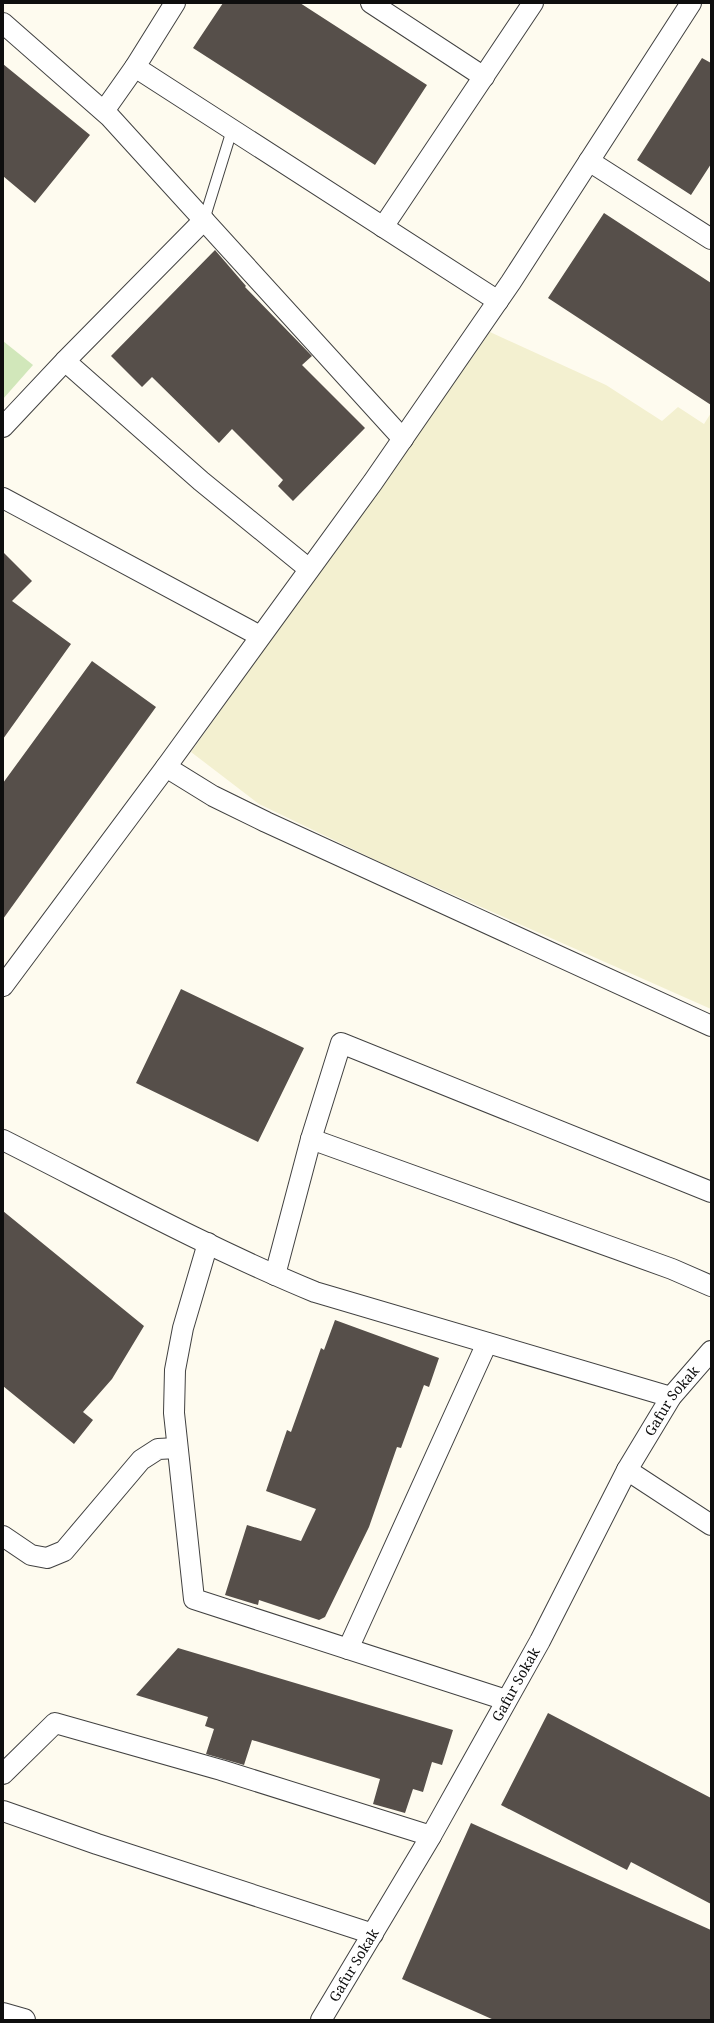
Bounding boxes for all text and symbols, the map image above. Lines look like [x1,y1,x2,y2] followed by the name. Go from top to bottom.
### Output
[640,1361,703,1439] street label: Gafur Sokak
[487,1643,544,1725] street label: Gafur Sokak
[324,1924,383,2005] street label: Gafur Sokak

